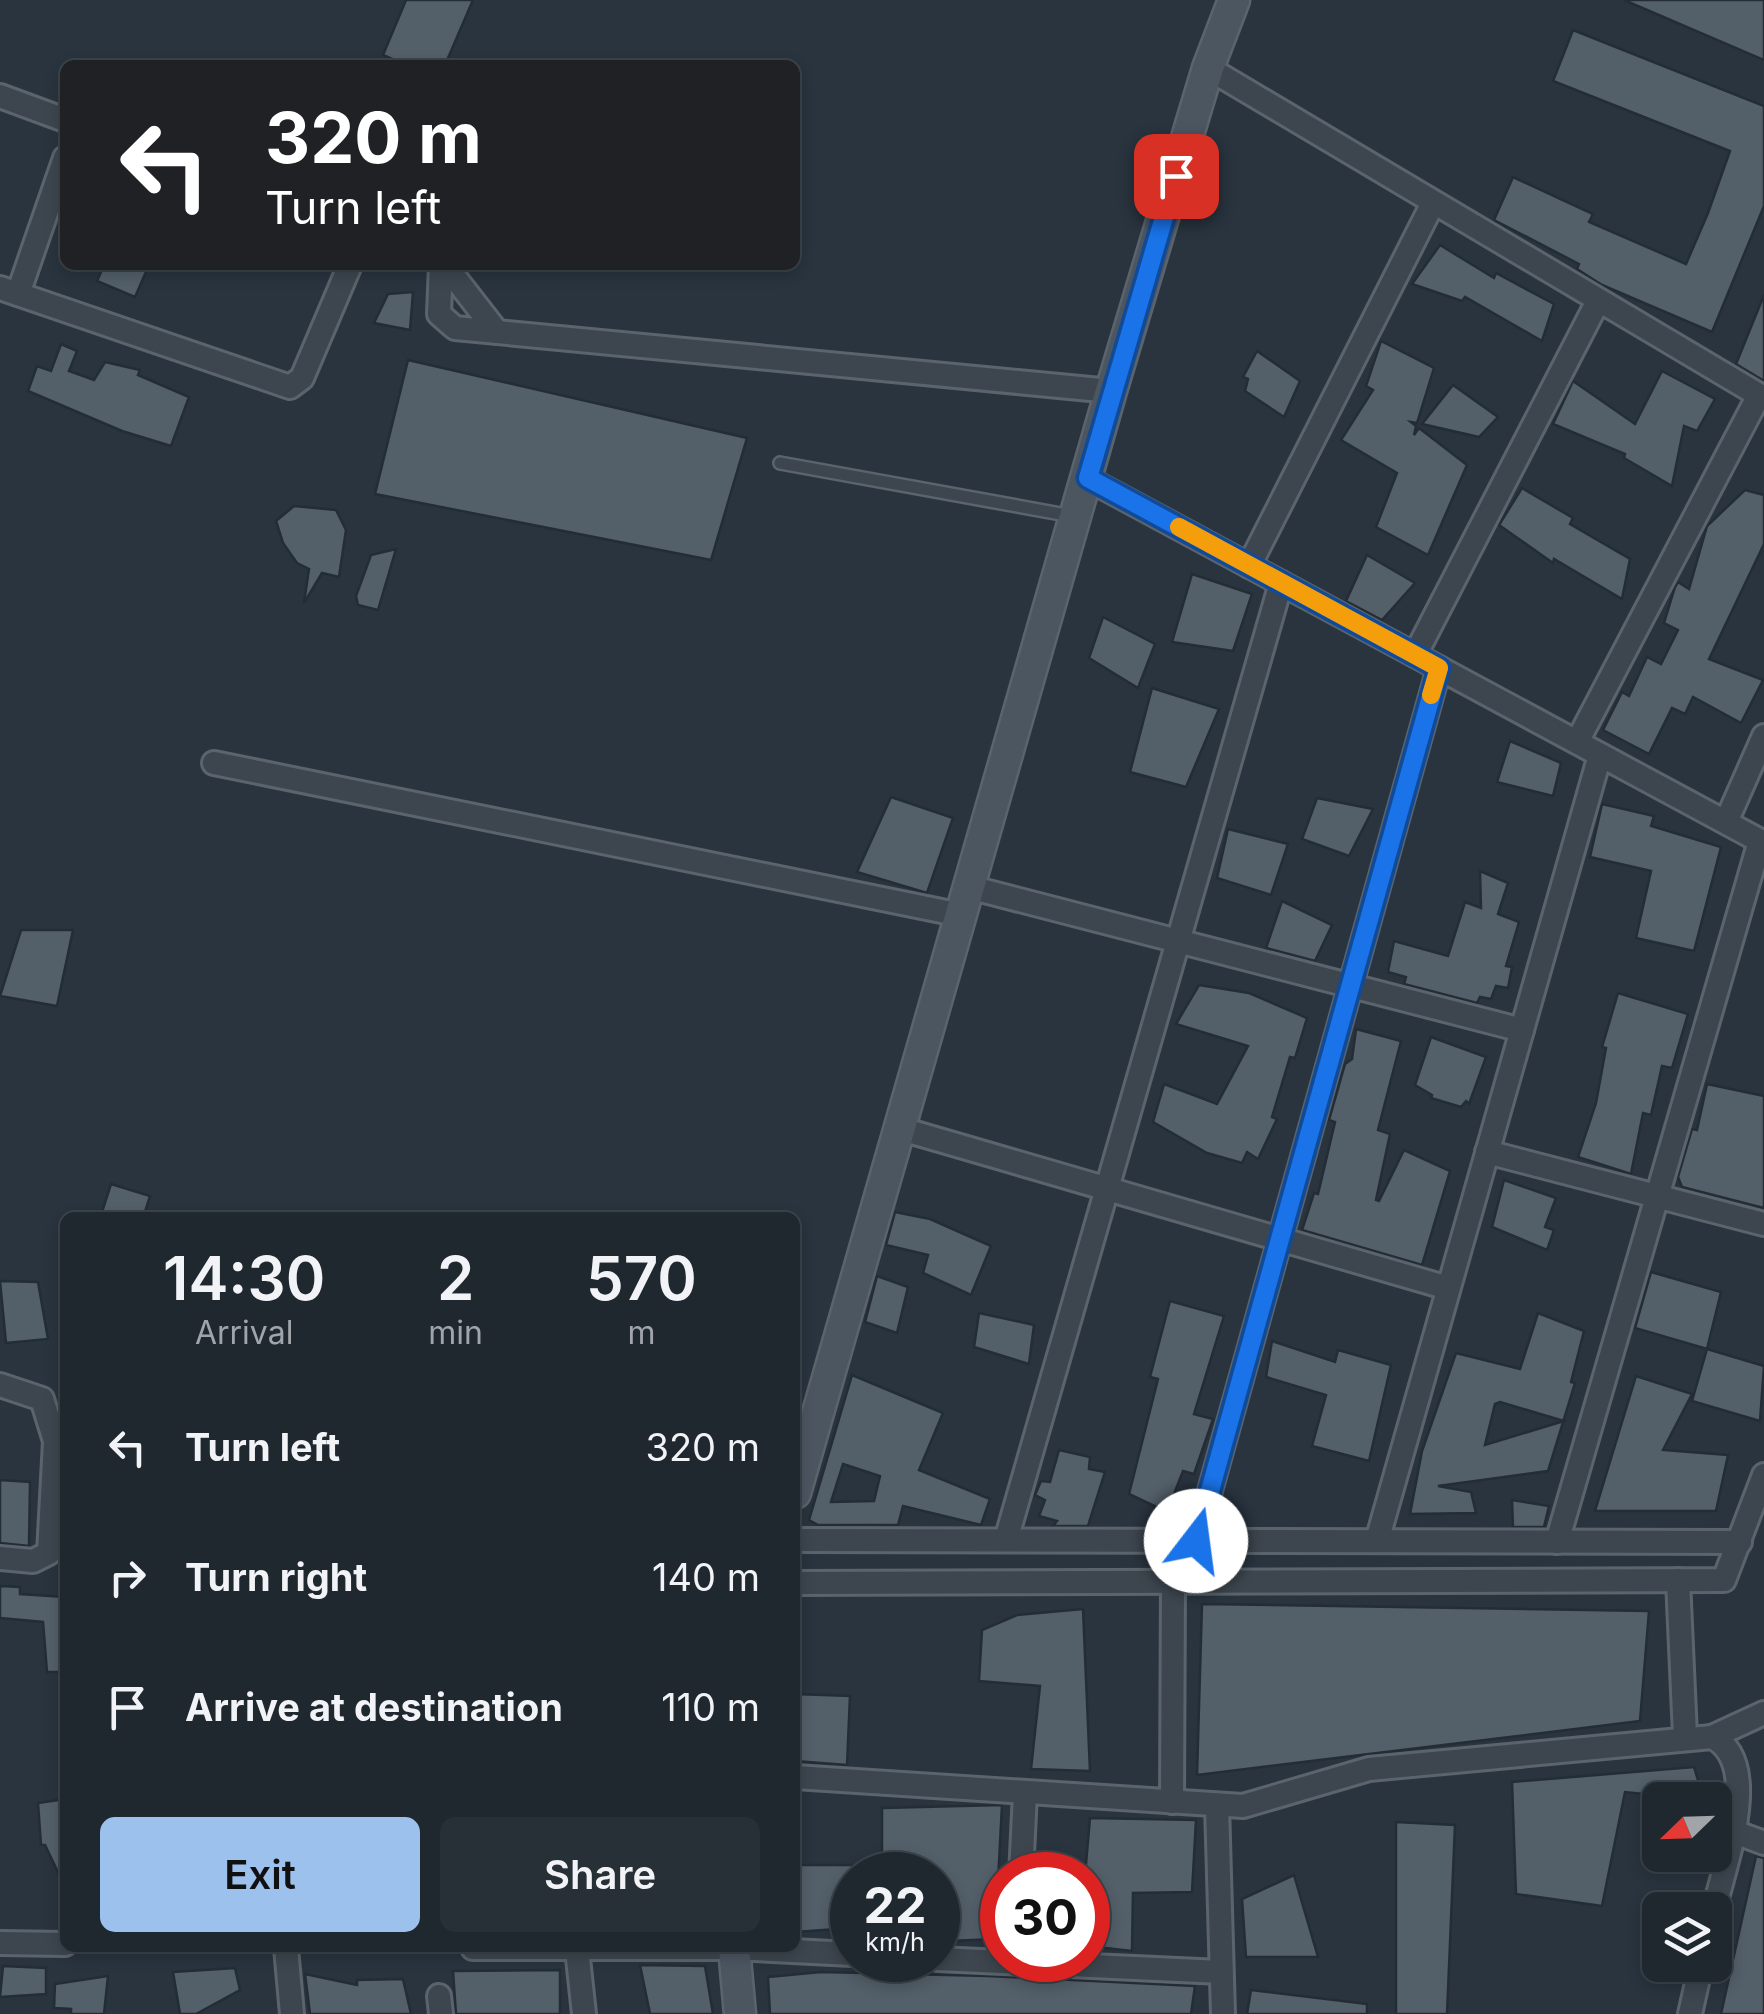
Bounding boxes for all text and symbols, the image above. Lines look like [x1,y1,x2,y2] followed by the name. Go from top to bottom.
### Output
[265,95,482,180] text: 320 m
[100,100,230,230] icon: left
[1134,134,1219,219] pin
[1149,149,1204,204] icon: arrive
[265,180,441,235] text: Turn left
[163,1242,325,1314] text: 14:30
[437,1242,474,1314] text: 2
[586,1242,697,1314] text: 570
[195,1313,293,1352] text: Arrival
[428,1313,483,1352] text: min
[627,1313,655,1352] text: m
[100,1420,155,1475] icon: left
[185,1424,340,1470] text: Turn left
[645,1424,760,1470] text: 320 m
[1144,1489,1248,1593] position arrow
[100,1550,155,1605] icon: right
[185,1554,367,1600] text: Turn right
[652,1554,760,1600] text: 140 m
[100,1680,155,1735] icon: arrive
[185,1684,563,1730] text: Arrive at destination
[661,1684,760,1730] text: 110 m
[1642,1782,1732,1872] north arrow
[1642,1782,1732,1982] map controls
[100,1817,420,1932] button: Exit
[440,1817,760,1932] button: Share
[980,1852,1110,1982] speed limit sign: 30
[864,1875,927,1935] text: 22
[1642,1892,1732,1982] button: layers
[865,1927,925,1957] text: km/h

